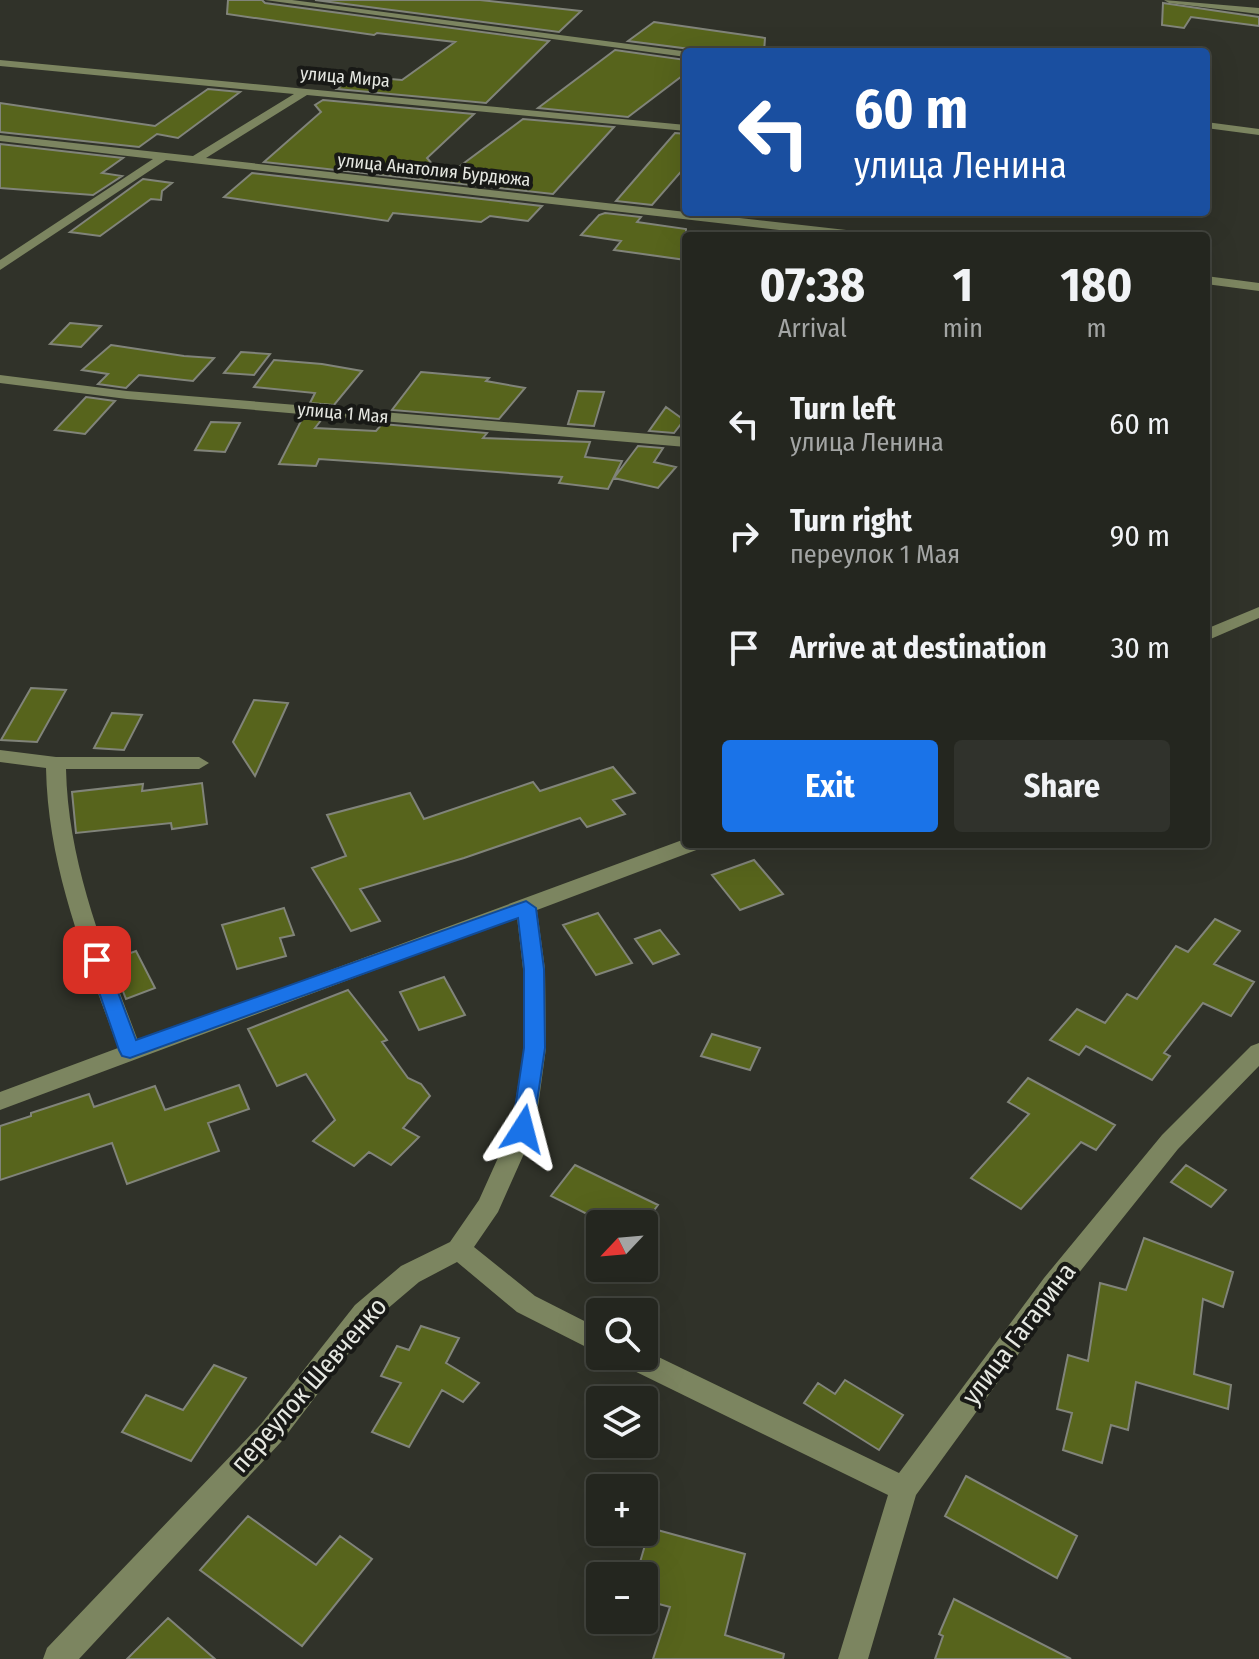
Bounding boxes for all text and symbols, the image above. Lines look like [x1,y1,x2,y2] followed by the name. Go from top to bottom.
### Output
[299,62,391,92] street label: улица Мира
[854,76,968,143] text: 60 m
[722,80,826,184] icon: left
[854,144,1067,188] text: улица Ленина
[337,149,532,191] street label: улица Анатолия Бурдюжа
[760,256,865,314] text: 07:38
[953,256,973,314] text: 1
[1061,256,1132,314] text: 180
[778,313,847,344] text: Arrival
[943,313,983,344] text: min
[1086,313,1106,344] text: m
[790,391,896,427] text: Turn left
[297,398,389,428] street label: улица 1 Мая
[722,402,766,446] icon: left
[1109,406,1170,442] text: 60 m
[790,427,944,458] text: улица Ленина
[790,503,912,539] text: Turn right
[722,514,766,558] icon: right
[1110,518,1170,554] text: 90 m
[790,539,960,570] text: переулок 1 Мая
[722,626,766,670] icon: arrive
[790,630,1047,666] text: Arrive at destination
[1111,630,1170,666] text: 30 m
[722,740,938,832] button: Exit
[954,740,1170,832] button: Share
[63,926,131,994] pin
[75,938,119,982] icon: arrive
[481,1087,565,1171] position arrow
[586,1210,658,1282] north arrow
[586,1210,658,1634] map controls
[956,1257,1082,1411] street label: улица Гагарина
[224,1291,394,1479] street label: переулок Шевченко
[586,1298,658,1370] button: search
[586,1386,658,1458] button: layers
[586,1474,658,1546] button: +
[586,1562,658,1634] button: −

